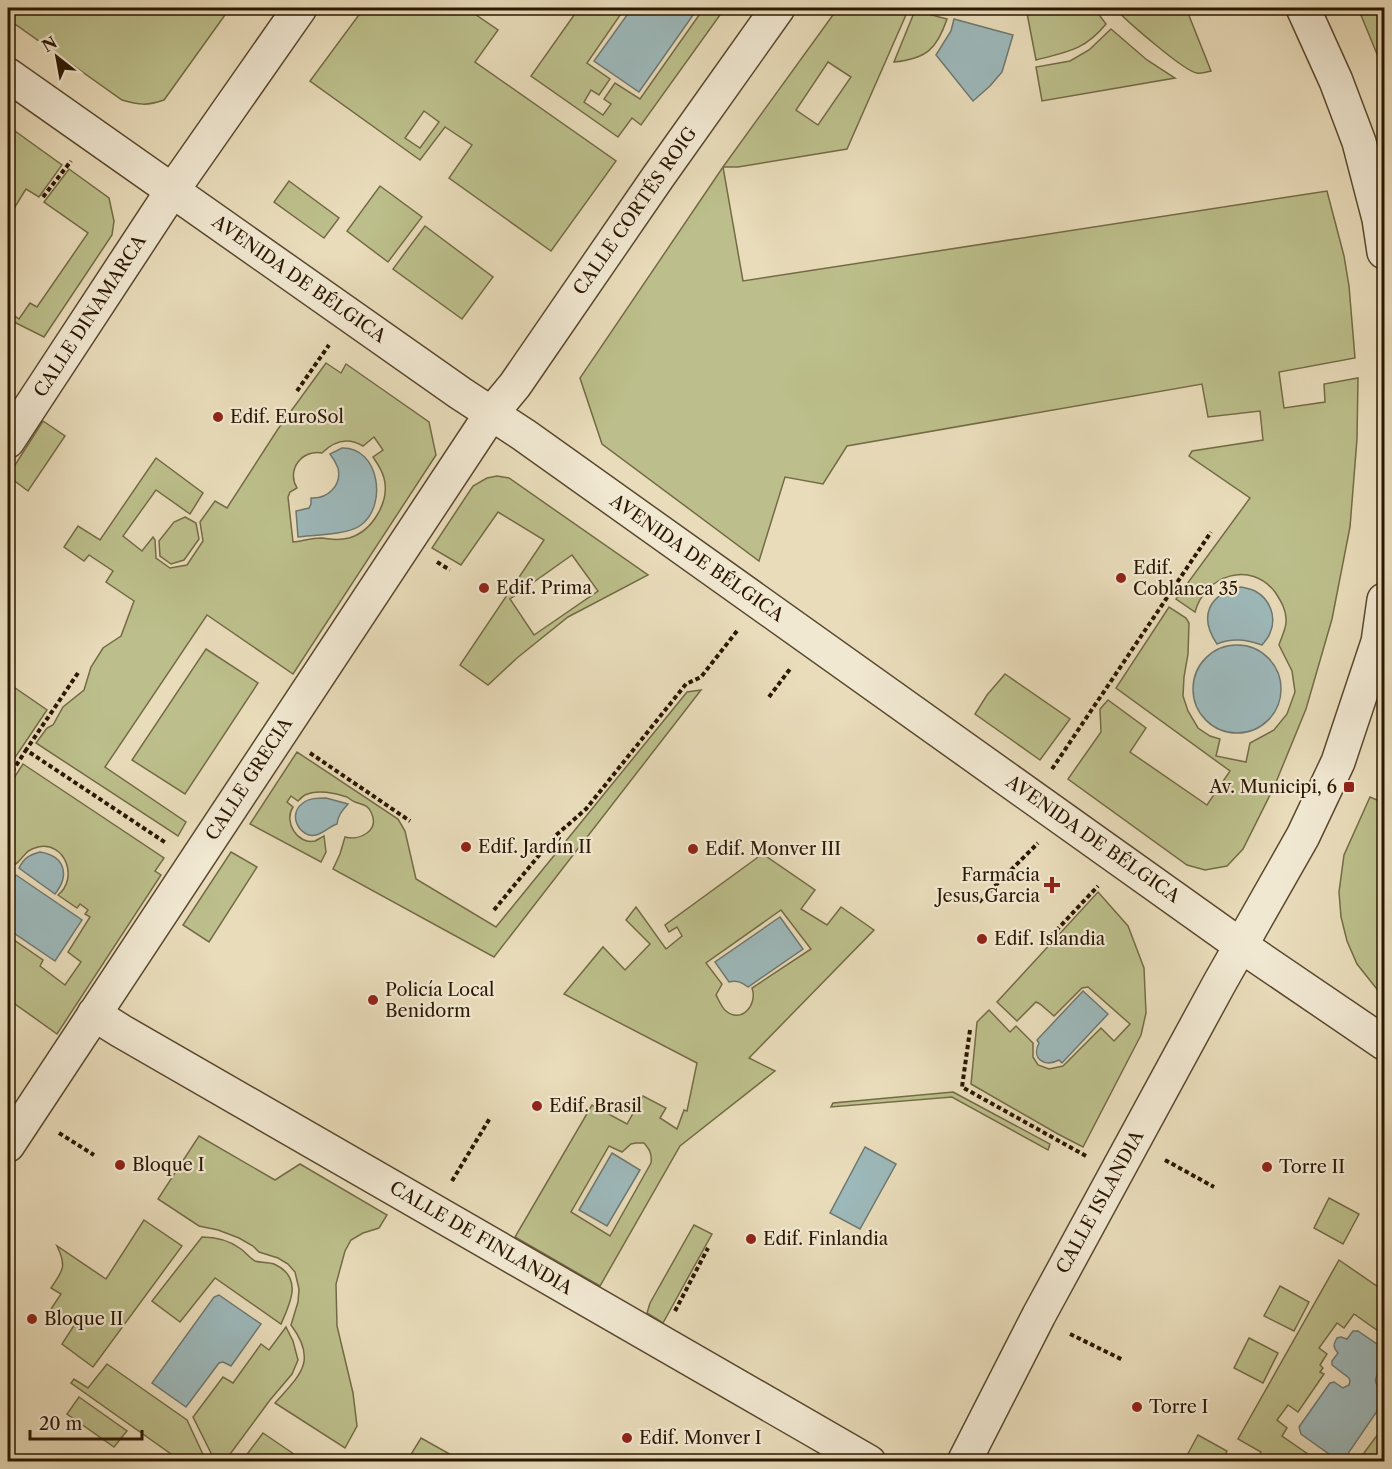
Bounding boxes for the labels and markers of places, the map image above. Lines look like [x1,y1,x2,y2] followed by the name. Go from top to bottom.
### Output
[230,406,344,428] place label: Edif. EuroSol
[211,410,225,424] marker: Edif. EuroSol
[1133,557,1238,600] place label: Edif. Coblanca 35
[1114,571,1128,585] marker: Edif. Coblanca 35
[496,577,592,599] place label: Edif. Prima
[477,581,491,595] marker: Edif. Prima
[1208,776,1337,798] place label: Av. Municipi, 6
[1342,780,1356,794] marker: Av. Municipi, 6
[478,836,592,858] place label: Edif. Jardín II
[705,838,841,860] place label: Edif. Monver III
[459,840,473,854] marker: Edif. Jardín II
[686,842,700,856] marker: Edif. Monver III
[933,864,1040,907] place label: Farmacia Jesus Garcia
[1045,878,1059,892] marker: Farmacia Jesus Garcia
[994,928,1106,950] place label: Edif. Islandia
[975,932,989,946] marker: Edif. Islandia
[385,979,494,1022] place label: Policía Local Benidorm
[366,993,380,1007] marker: Policía Local Benidorm
[549,1095,642,1117] place label: Edif. Brasil
[530,1099,544,1113] marker: Edif. Brasil
[132,1154,204,1176] place label: Bloque I
[1279,1156,1345,1178] place label: Torre II
[113,1158,127,1172] marker: Bloque I
[1260,1160,1274,1174] marker: Torre II
[763,1228,889,1250] place label: Edif. Finlandia
[744,1232,758,1246] marker: Edif. Finlandia
[44,1308,123,1330] place label: Bloque II
[25,1312,39,1326] marker: Bloque II
[1149,1396,1208,1418] place label: Torre I
[1130,1400,1144,1414] marker: Torre I
[639,1427,762,1449] place label: Edif. Monver I
[620,1431,634,1445] marker: Edif. Monver I

